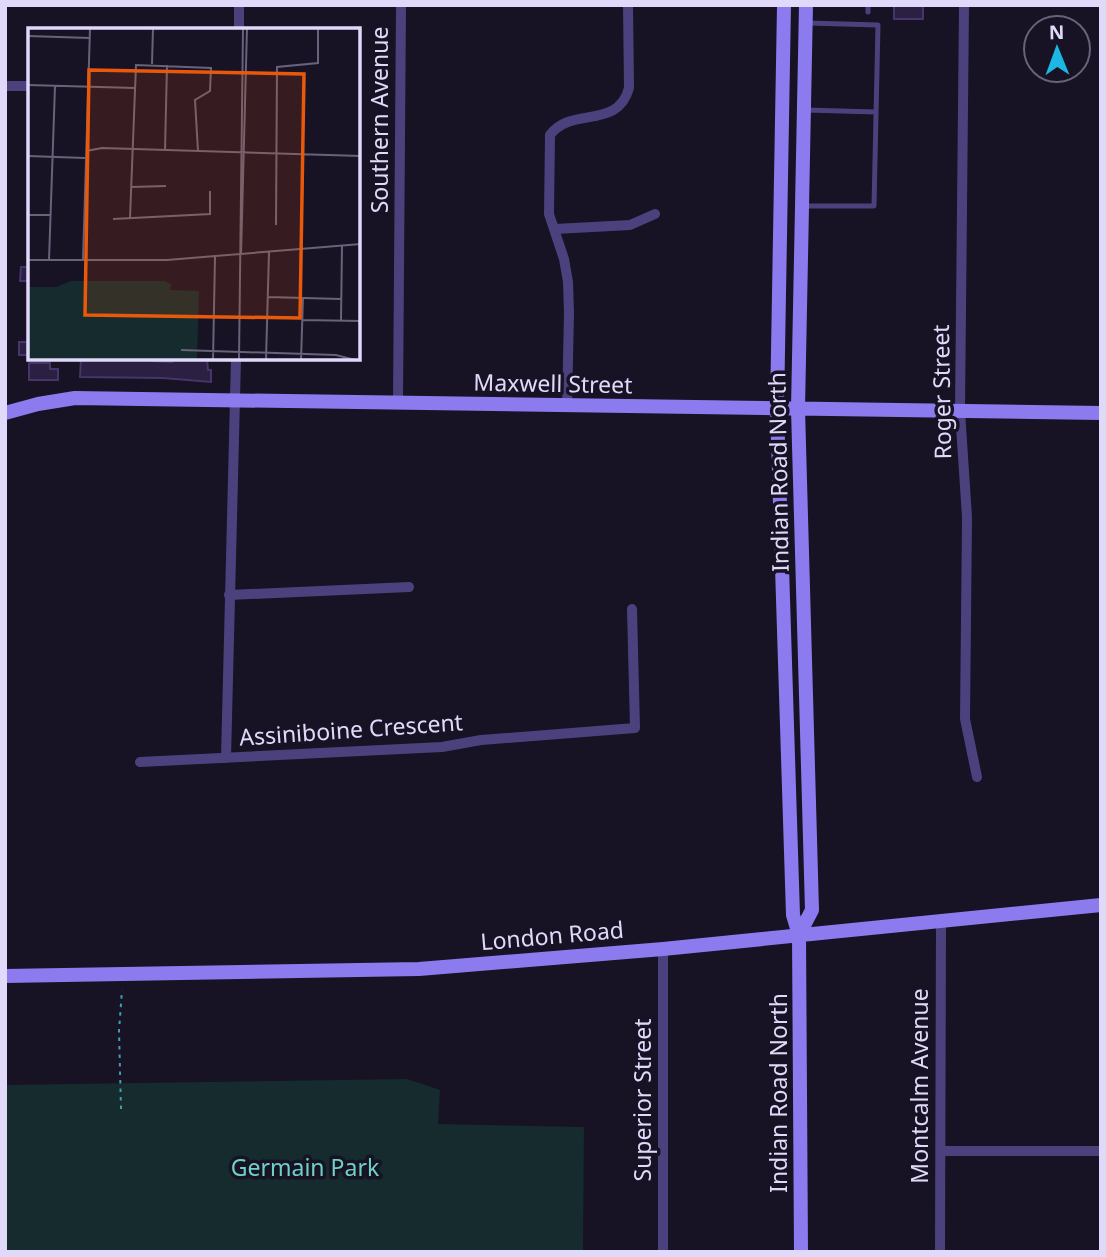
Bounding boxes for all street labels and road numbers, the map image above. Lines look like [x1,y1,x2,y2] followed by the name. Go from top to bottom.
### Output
[363,27,395,213] street label: Southern Avenue
[924,324,958,460] street label: Roger Street
[473,366,633,400] street label: Maxwell Street
[760,372,796,572] street label: Indian Road North
[238,705,464,753] street label: Assiniboine Crescent
[479,913,625,957] street label: London Road
[903,988,935,1184] street label: Montcalm Avenue
[762,993,794,1193] street label: Indian Road North
[626,1018,658,1182] street label: Superior Street

